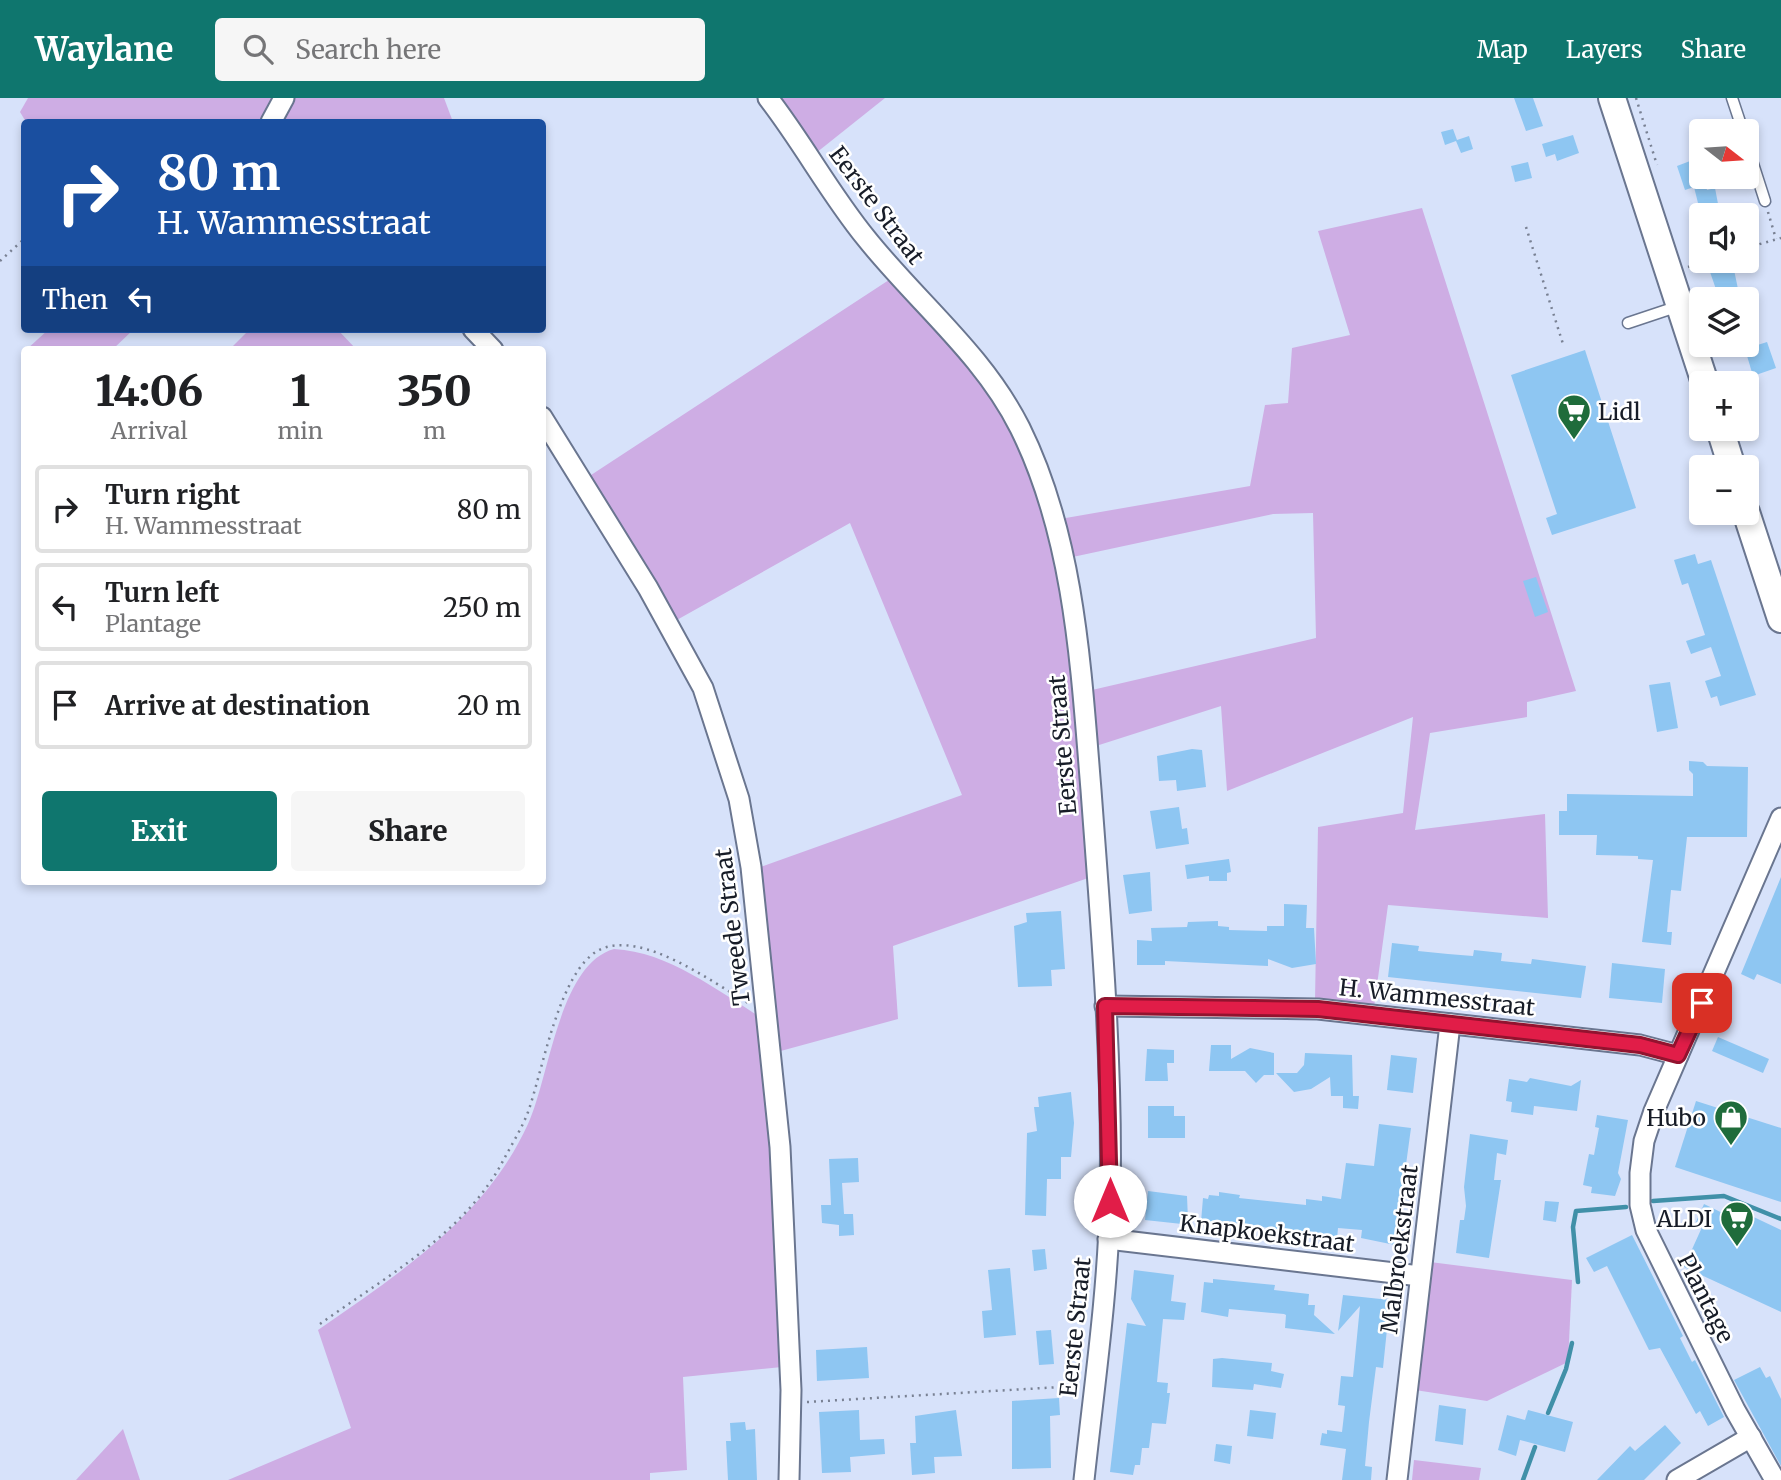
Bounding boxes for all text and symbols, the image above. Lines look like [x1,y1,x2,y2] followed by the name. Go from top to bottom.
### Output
[215,18,705,81] search box
[35,29,173,70] text: Waylane
[239,30,277,68] icon: search
[295,33,441,66] text: Search here
[1477,34,1528,65] text: Map
[1566,34,1642,65] text: Layers
[1680,34,1746,65] text: Share
[1689,119,1759,189] north arrow
[1689,119,1759,525] map controls
[823,140,931,270] street label: Eerste Straat
[157,142,280,203] text: 80 m
[42,147,133,238] icon: right
[157,203,431,243] text: H. Wammesstraat
[1689,203,1759,273] button: sound
[122,280,160,318] icon: left
[42,283,108,316] text: Then
[1689,287,1759,357] button: layers
[95,365,203,417] text: 14:06
[290,365,310,417] text: 1
[397,365,472,417] text: 350
[1689,371,1759,441] button: +
[1555,392,1593,441] supermarket icon: Lidl
[1598,397,1641,426] place label: Lidl
[111,416,188,445] text: Arrival
[278,416,323,445] text: min
[423,416,446,445] text: m
[1689,455,1759,525] button: −
[105,478,240,511] text: Turn right
[46,490,84,528] icon: right
[457,493,521,526] text: 80 m
[105,511,302,540] text: H. Wammesstraat
[105,576,219,609] text: Turn left
[46,588,84,626] icon: left
[443,591,521,624] text: 250 m
[105,609,201,638] text: Plantage
[1041,674,1083,816] street label: Eerste Straat
[46,686,84,724] icon: arrive
[105,689,370,722] text: Arrive at destination
[457,689,521,722] text: 20 m
[42,791,277,871] button: Exit
[291,791,525,871] button: Share
[708,847,756,1007] street label: Tweede Straat
[1338,972,1536,1022] street label: H. Wammesstraat
[1672,973,1732,1033] pin
[1683,984,1721,1022] icon: arrive
[1712,1098,1750,1147] shop icon: Hubo
[1646,1103,1706,1132] place label: Hubo
[1374,1163,1424,1335] street label: Malbroekstraat
[1073,1164,1147,1238] position arrow
[1718,1199,1756,1248] supermarket icon: ALDI
[1655,1204,1712,1233] place label: ALDI
[1178,1208,1356,1258] street label: Knapkoekstraat
[1671,1249,1741,1347] street label: Plantage
[1053,1256,1097,1398] street label: Eerste Straat

